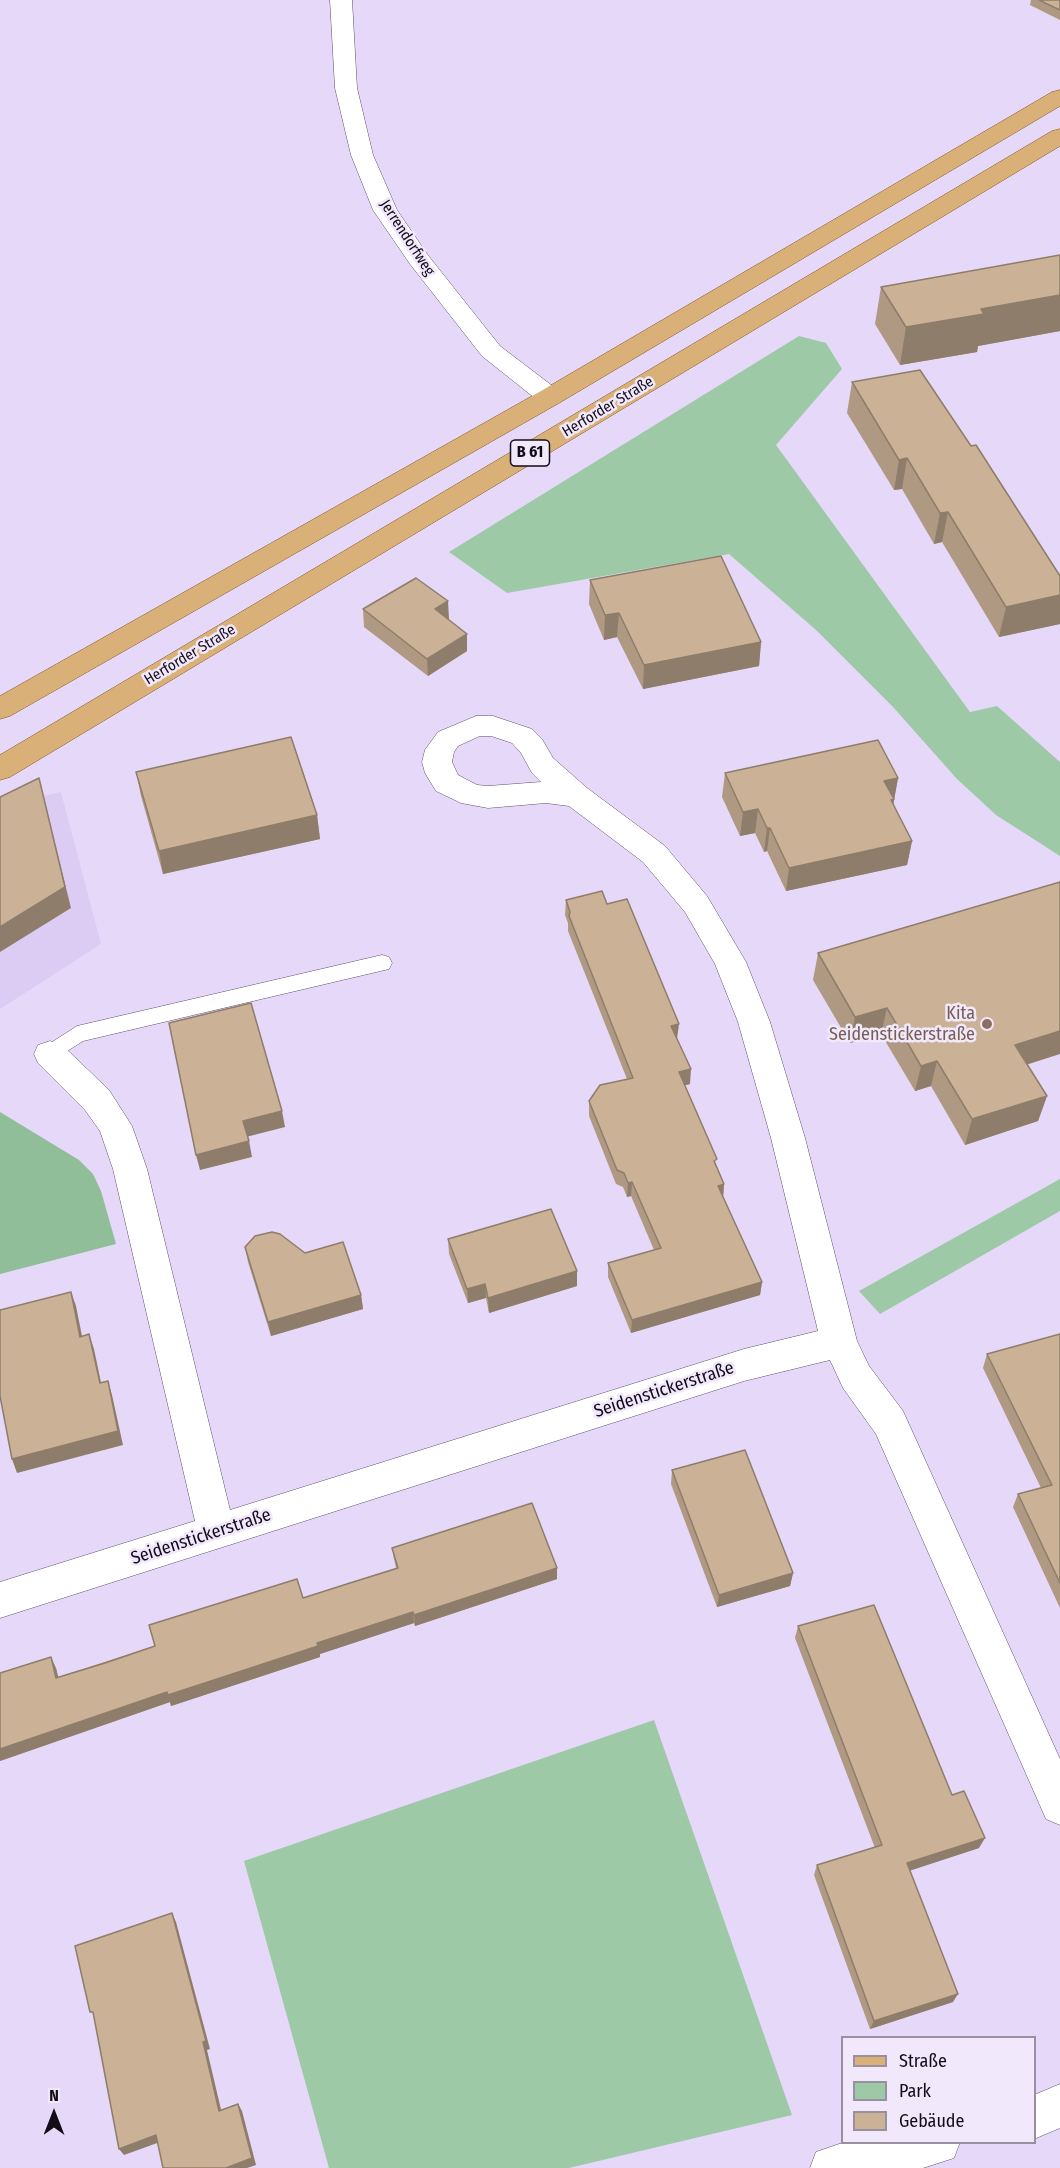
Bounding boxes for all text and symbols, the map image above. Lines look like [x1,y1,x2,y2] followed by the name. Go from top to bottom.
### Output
[376,197,438,279] street label: Jerrendorfweg
[559,373,657,441] street label: Herforder Straße
[510,440,550,466] road number: B 61
[141,621,239,689] street label: Herforder Straße
[829,1003,975,1046] place label: Kita Seidenstickerstraße
[980,1017,994,1031] marker: Kita Seidenstickerstraße
[591,1357,737,1423] street label: Seidenstickerstraße
[128,1504,274,1570] street label: Seidenstickerstraße
[841,2036,1036,2144] legend
[899,2050,947,2072] text: Straße
[899,2080,931,2102] text: Park
[24,2084,84,2144] north arrow
[49,2086,59,2105] text: N
[899,2110,964,2132] text: Gebäude

